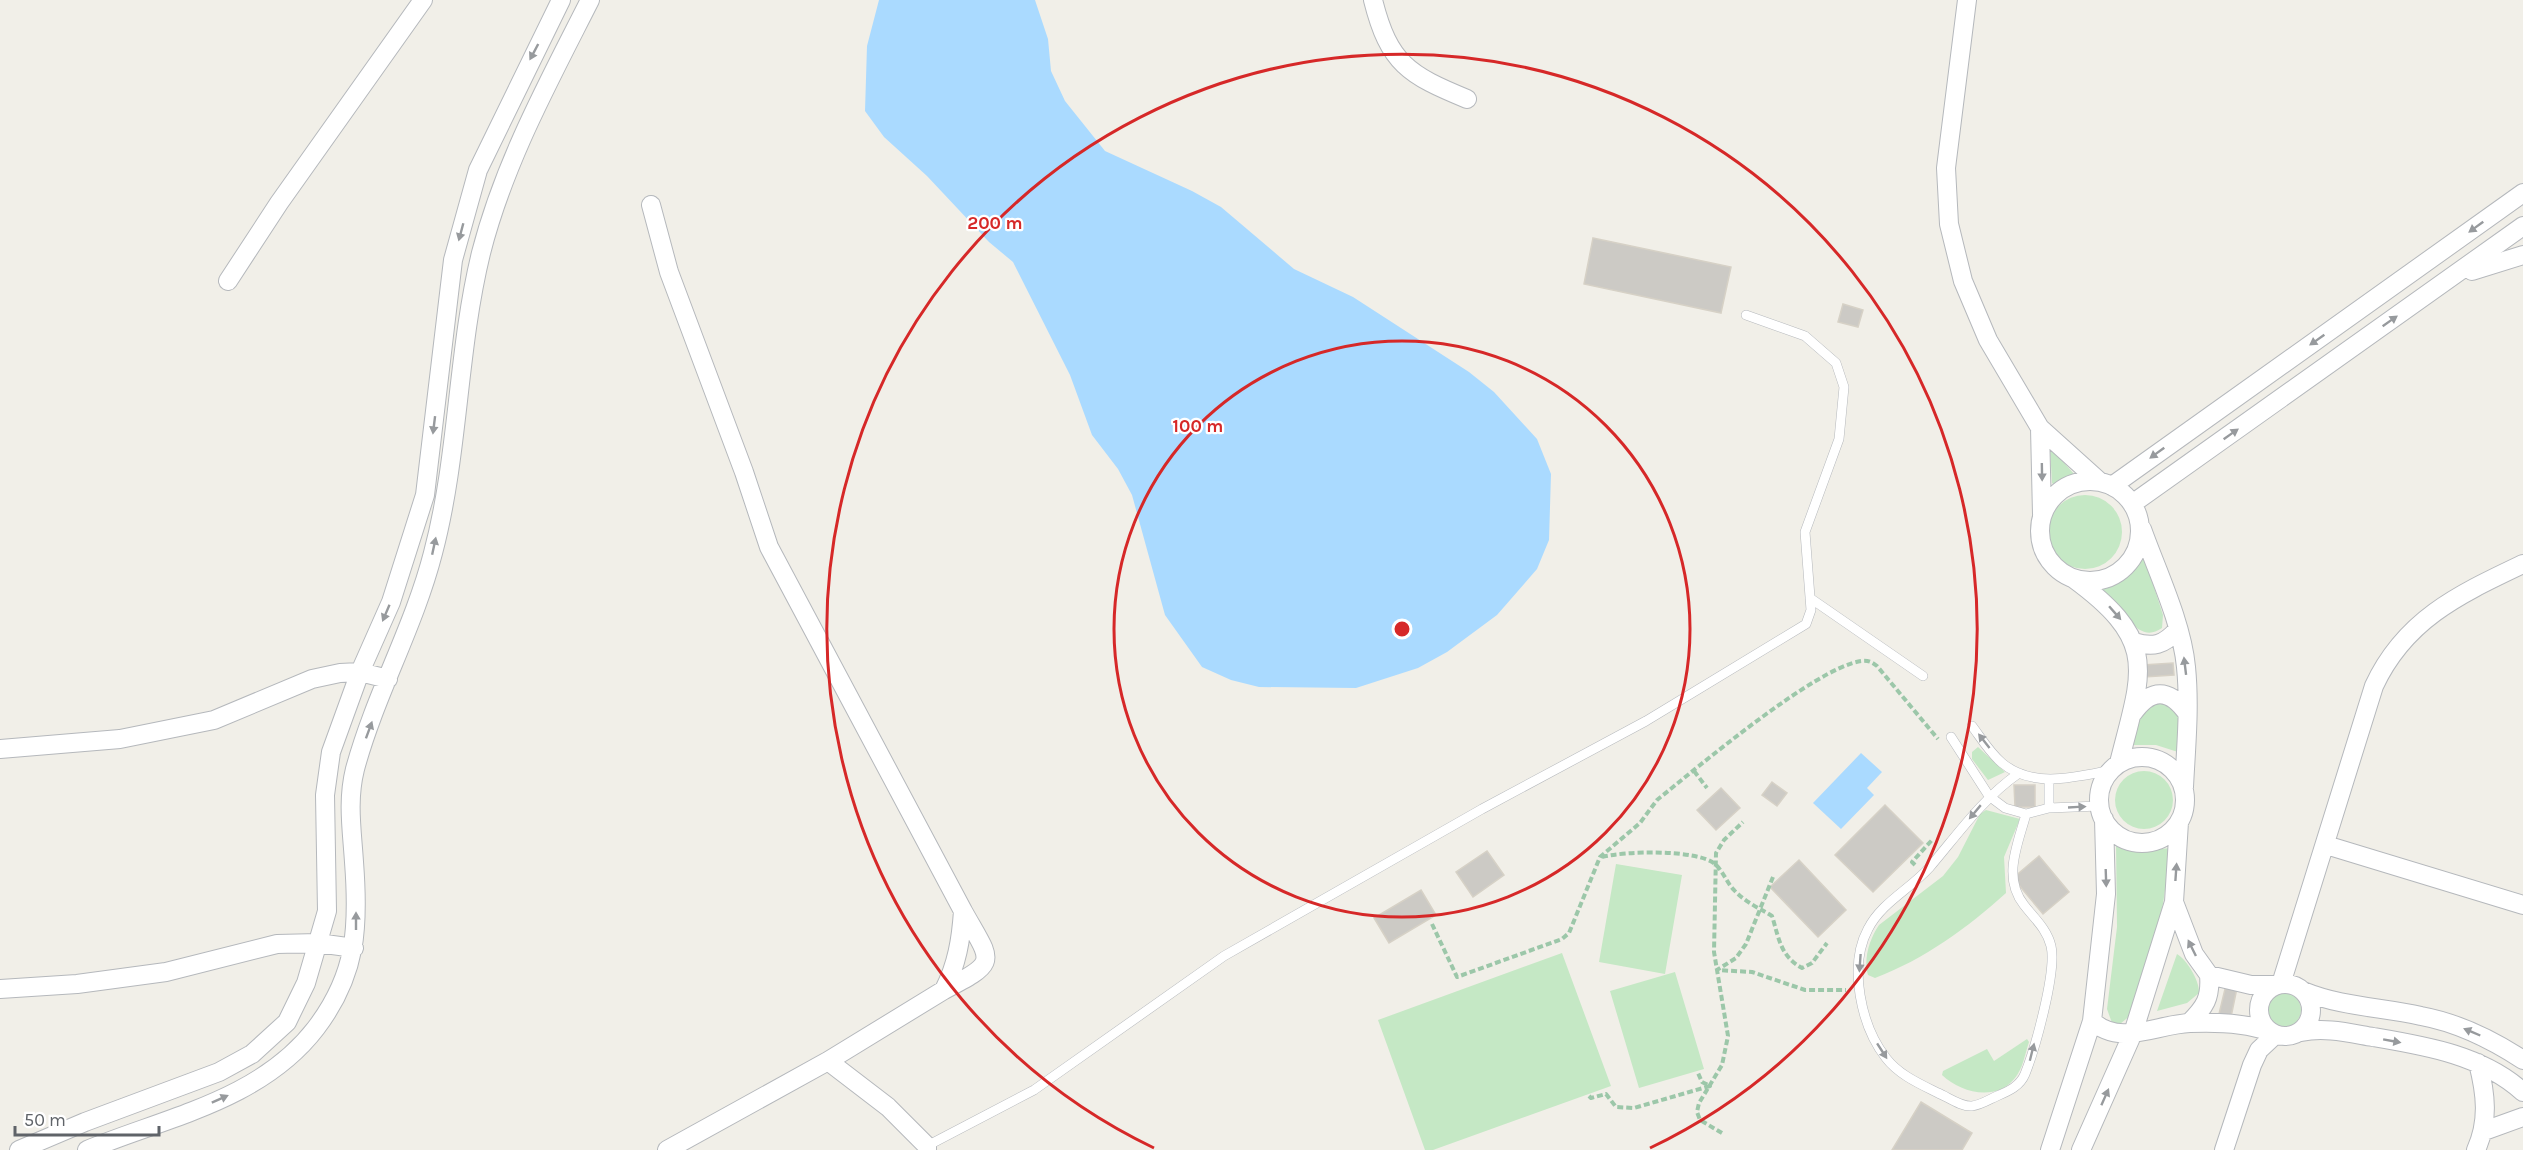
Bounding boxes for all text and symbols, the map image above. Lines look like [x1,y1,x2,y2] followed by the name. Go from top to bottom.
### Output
[530,44,539,61] one-way arrow
[967,212,1023,234] text: 200 m
[2468,221,2484,233] one-way arrow
[456,223,465,241] one-way arrow
[2382,316,2398,328] one-way arrow
[2309,334,2325,346] one-way arrow
[429,415,439,434] one-way arrow
[1173,415,1223,437] text: 100 m
[2222,428,2238,440] one-way arrow
[2150,446,2165,458] one-way arrow
[2038,462,2047,481] one-way arrow
[430,537,440,555] one-way arrow
[381,604,390,622] one-way arrow
[2109,605,2122,621] one-way arrow
[1392,619,1412,639] centre of rings
[2180,656,2190,675] one-way arrow
[364,720,374,738] one-way arrow
[1977,733,1990,749] one-way arrow
[2067,802,2086,811] one-way arrow
[1969,804,1982,819] one-way arrow
[2172,862,2181,881] one-way arrow
[2101,868,2110,887] one-way arrow
[351,912,361,931] one-way arrow
[2187,939,2197,956] one-way arrow
[1856,954,1865,973] one-way arrow
[2463,1027,2481,1036] one-way arrow
[2382,1036,2401,1045] one-way arrow
[1876,1043,1887,1059] one-way arrow
[2028,1043,2038,1061] one-way arrow
[2100,1088,2109,1105] one-way arrow
[212,1094,229,1103] one-way arrow
[15,1099,159,1137] scale bar
[24,1109,66,1131] text: 50 m

